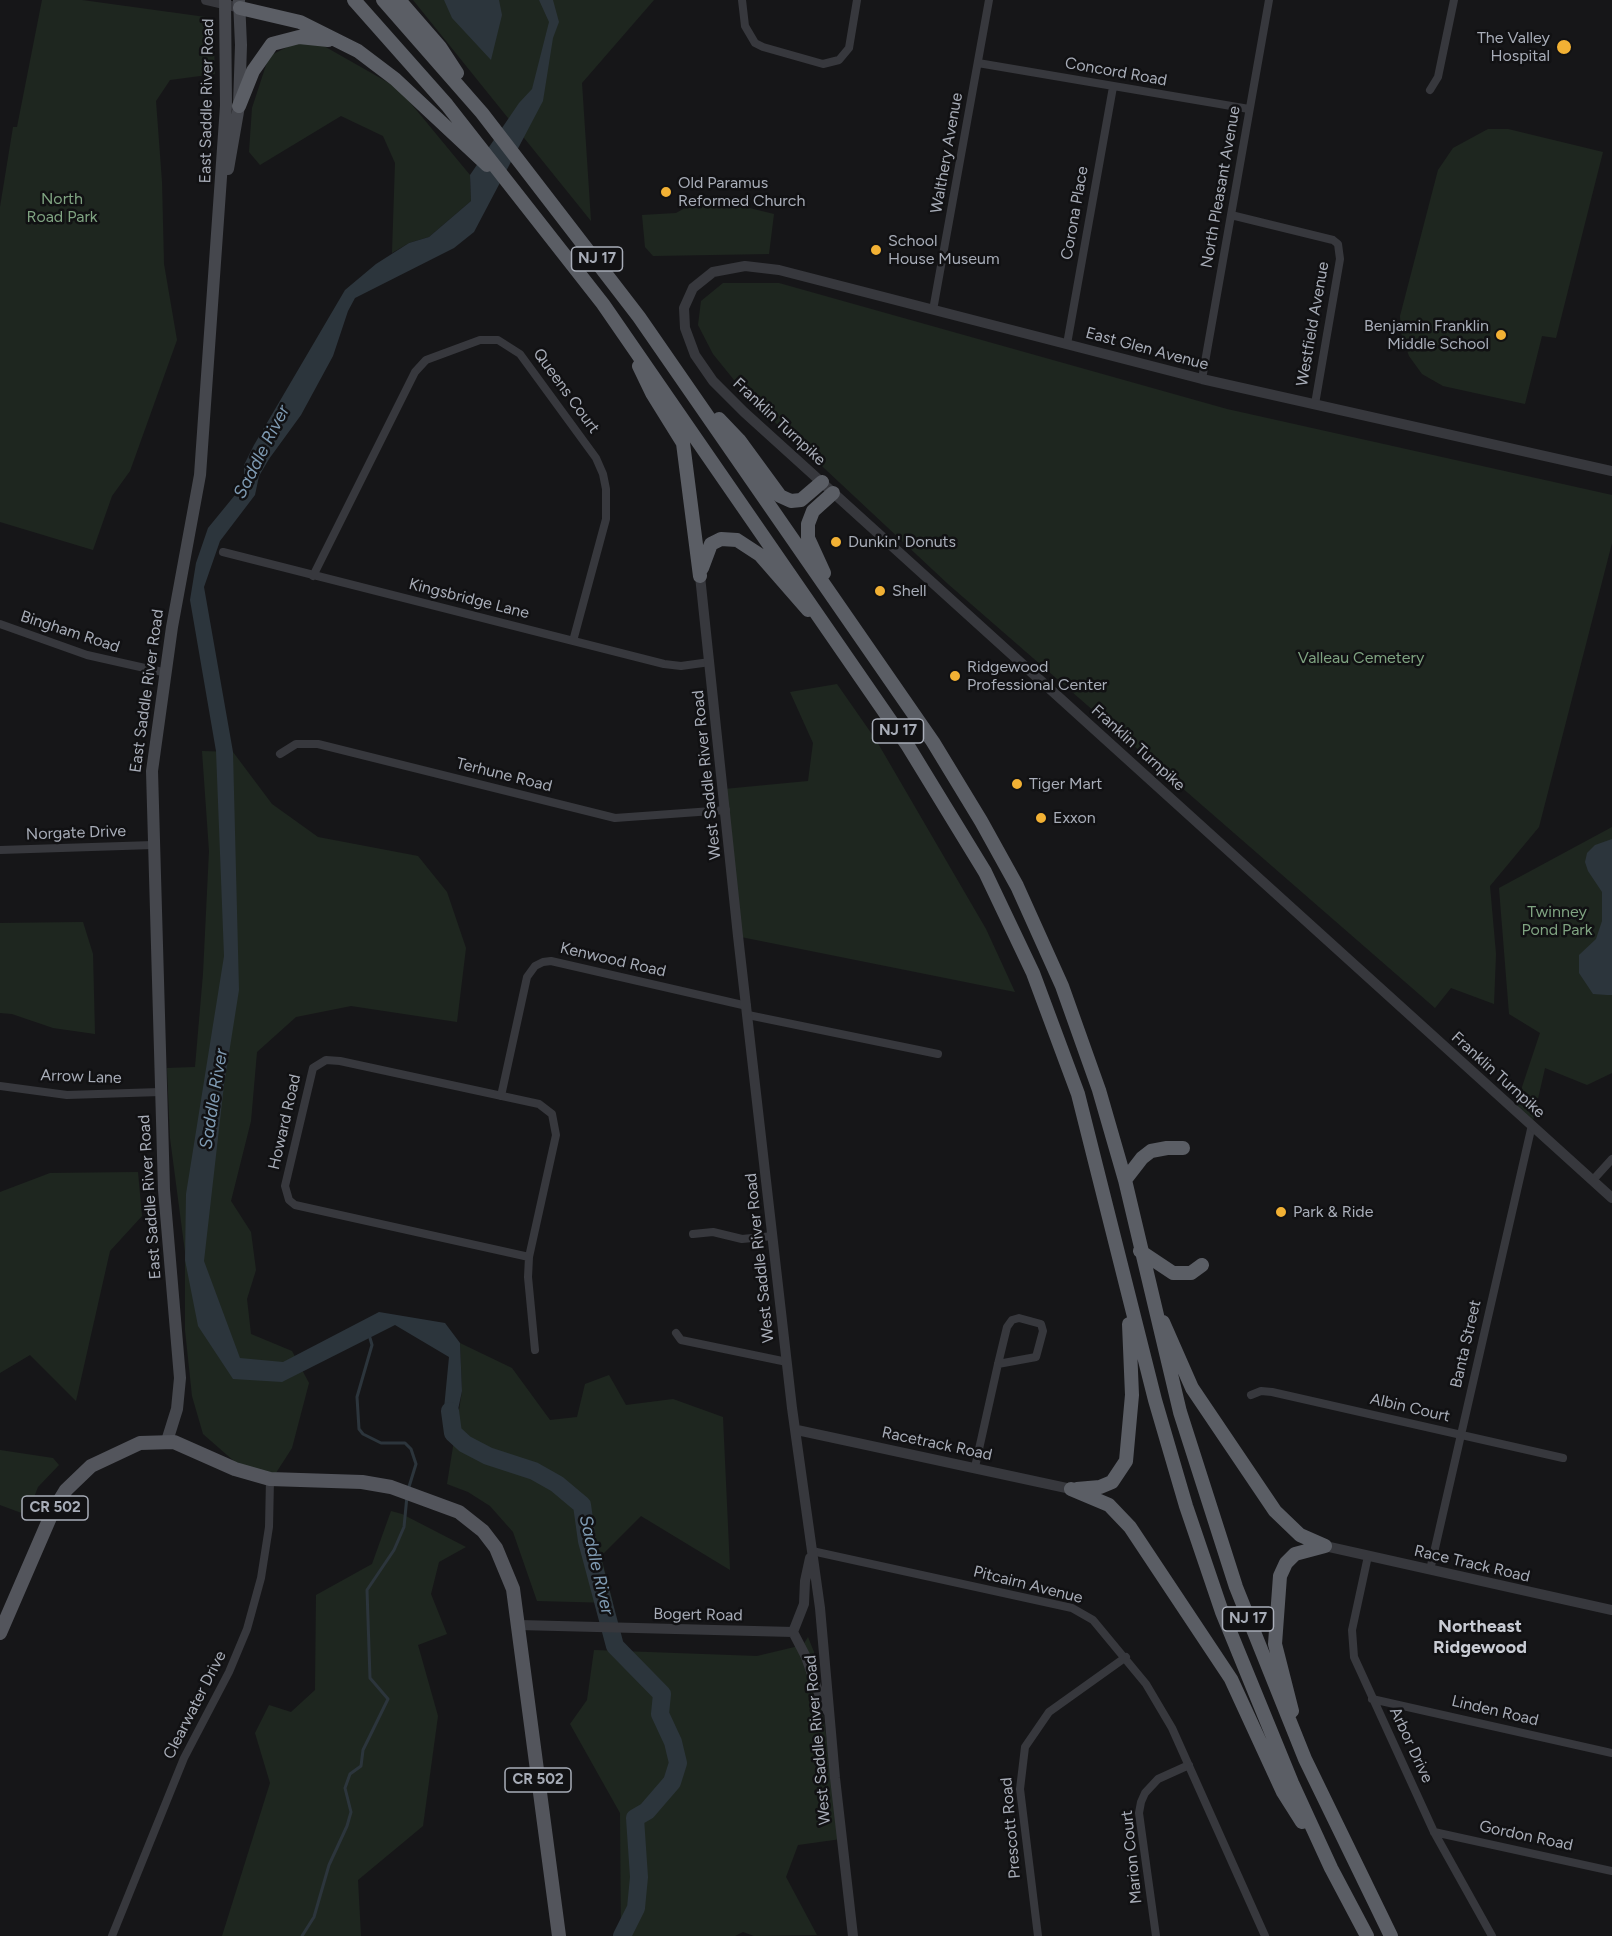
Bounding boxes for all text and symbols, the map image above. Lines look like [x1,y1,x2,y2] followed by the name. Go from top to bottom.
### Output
[196,18,218,184] street label: East Saddle River Road
[1477,28,1550,66] place label: The Valley Hospital
[1555,38,1573,56] marker: The Valley Hospital
[1063,54,1169,90] street label: Concord Road
[927,91,967,215] street label: Walthery Avenue
[1197,104,1245,270] street label: North Pleasant Avenue
[1057,165,1093,261] street label: Corona Place
[678,173,805,211] place label: Old Paramus Reformed Church
[659,185,673,199] marker: Old Paramus Reformed Church
[26,189,98,227] park label: North Road Park
[888,231,1000,269] place label: School House Museum
[869,243,883,257] marker: School House Museum
[572,247,622,271] road number: NJ 17
[1293,260,1333,388] street label: Westfield Avenue
[1364,316,1489,354] place label: Benjamin Franklin Middle School
[1083,323,1211,375] street label: East Glen Avenue
[1494,328,1508,342] marker: Benjamin Franklin Middle School
[529,345,603,437] street label: Queens Court
[729,374,829,470] street label: Franklin Turnpike
[229,402,295,502] water label: Saddle River
[848,532,956,552] place label: Dunkin' Donuts
[829,535,843,549] marker: Dunkin' Donuts
[407,575,531,623] street label: Kingsbridge Lane
[892,581,927,601] place label: Shell
[873,584,887,598] marker: Shell
[18,607,122,657] street label: Bingham Road
[126,608,168,774] street label: East Saddle River Road
[1298,648,1424,668] park label: Valleau Cemetery
[967,657,1107,695] place label: Ridgewood Professional Center
[948,669,962,683] marker: Ridgewood Professional Center
[689,689,725,861] street label: West Saddle River Road
[1087,701,1189,795] street label: Franklin Turnpike
[872,719,924,743] road number: NJ 17
[454,754,554,796] street label: Terhune Road
[1029,774,1102,794] place label: Tiger Mart
[1010,777,1024,791] marker: Tiger Mart
[1053,808,1096,828] place label: Exxon
[1034,811,1048,825] marker: Exxon
[26,822,126,844] street label: Norgate Drive
[1521,902,1593,940] park label: Twinney Pond Park
[558,938,668,982] street label: Kenwood Road
[1447,1028,1549,1122] street label: Franklin Turnpike
[195,1047,233,1151] water label: Saddle River
[40,1066,122,1088] street label: Arrow Lane
[265,1073,305,1171] street label: Howard Road
[135,1114,165,1280] street label: East Saddle River Road
[742,1172,778,1344] street label: West Saddle River Road
[1293,1202,1373,1222] place label: Park & Ride
[1274,1205,1288,1219] marker: Park & Ride
[1447,1298,1485,1390] street label: Banta Street
[1368,1389,1452,1427] street label: Albin Court
[880,1423,994,1465] street label: Racetrack Road
[22,1496,88,1520] road number: CR 502
[574,1513,618,1617] water label: Saddle River
[1412,1541,1532,1587] street label: Race Track Road
[971,1562,1085,1608] street label: Pitcairn Avenue
[653,1605,743,1625] street label: Bogert Road
[1222,1607,1274,1631] road number: NJ 17
[1433,1616,1527,1658] district label: Northeast Ridgewood
[159,1648,231,1762] street label: Clearwater Drive
[801,1654,835,1826] street label: West Saddle River Road
[1450,1692,1540,1730] street label: Linden Road
[1385,1704,1437,1786] street label: Arbor Drive
[505,1768,571,1792] road number: CR 502
[997,1777,1025,1879] street label: Prescott Road
[1118,1809,1146,1905] street label: Marion Court
[1477,1817,1575,1855] street label: Gordon Road

